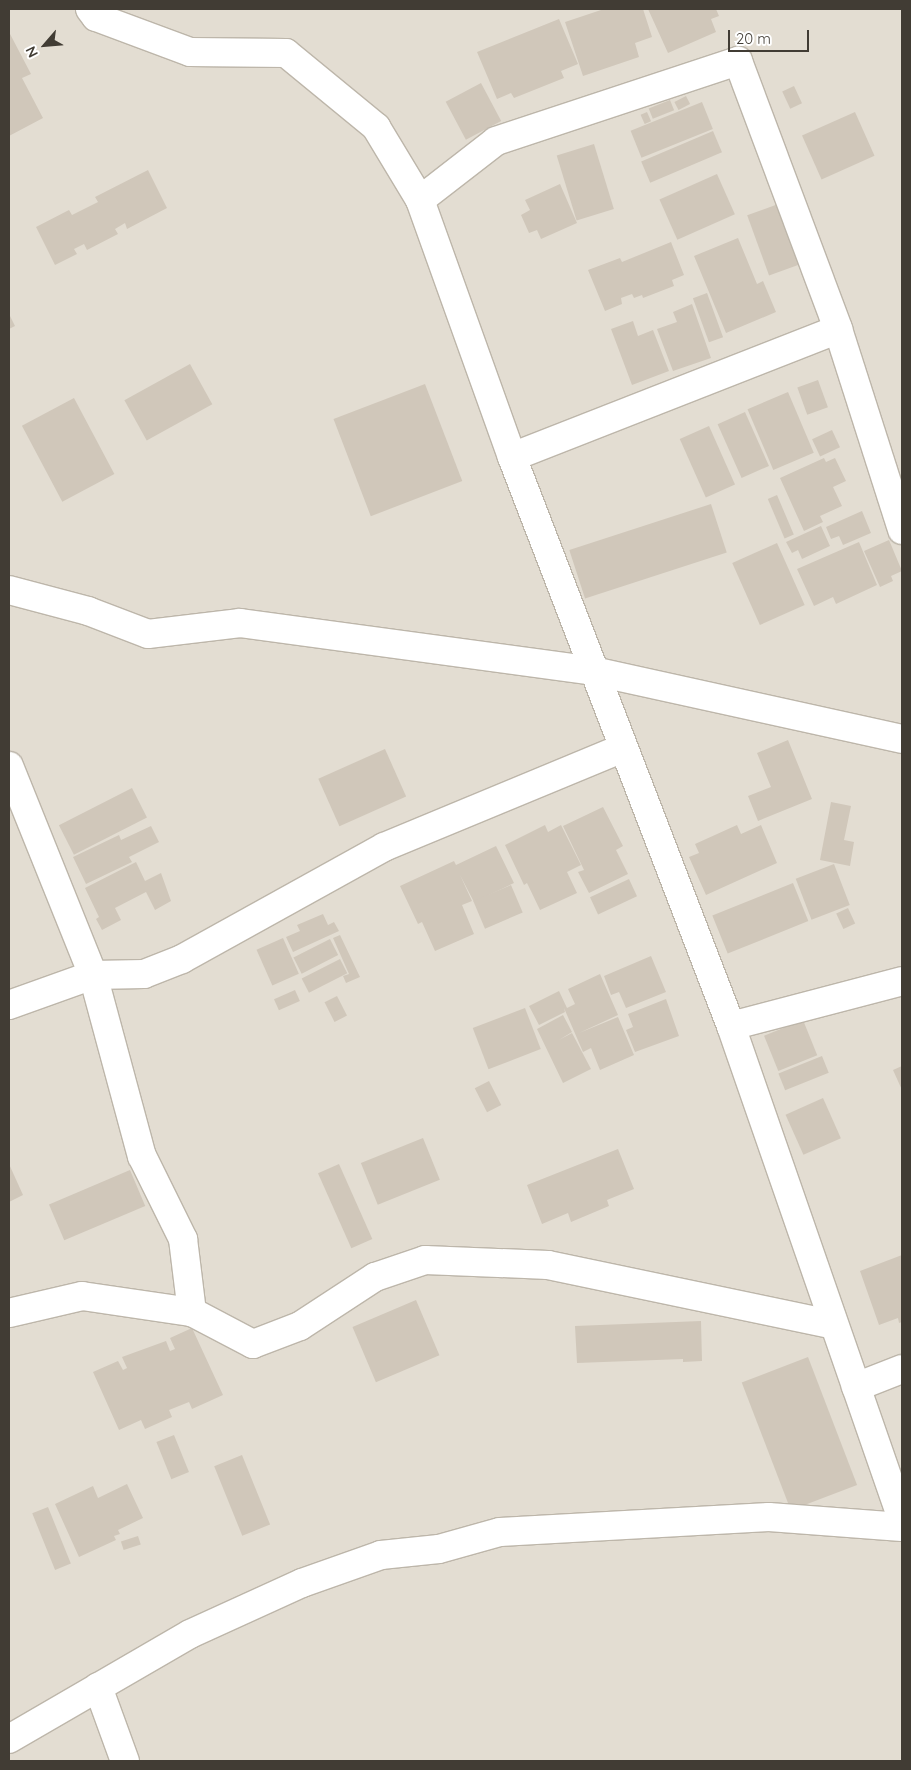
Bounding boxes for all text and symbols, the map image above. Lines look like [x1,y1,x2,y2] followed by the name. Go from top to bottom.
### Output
[20,20,70,70] north arrow
[731,20,812,52] scale bar
[736,29,771,48] text: 20 m
[21,43,42,60] text: N

